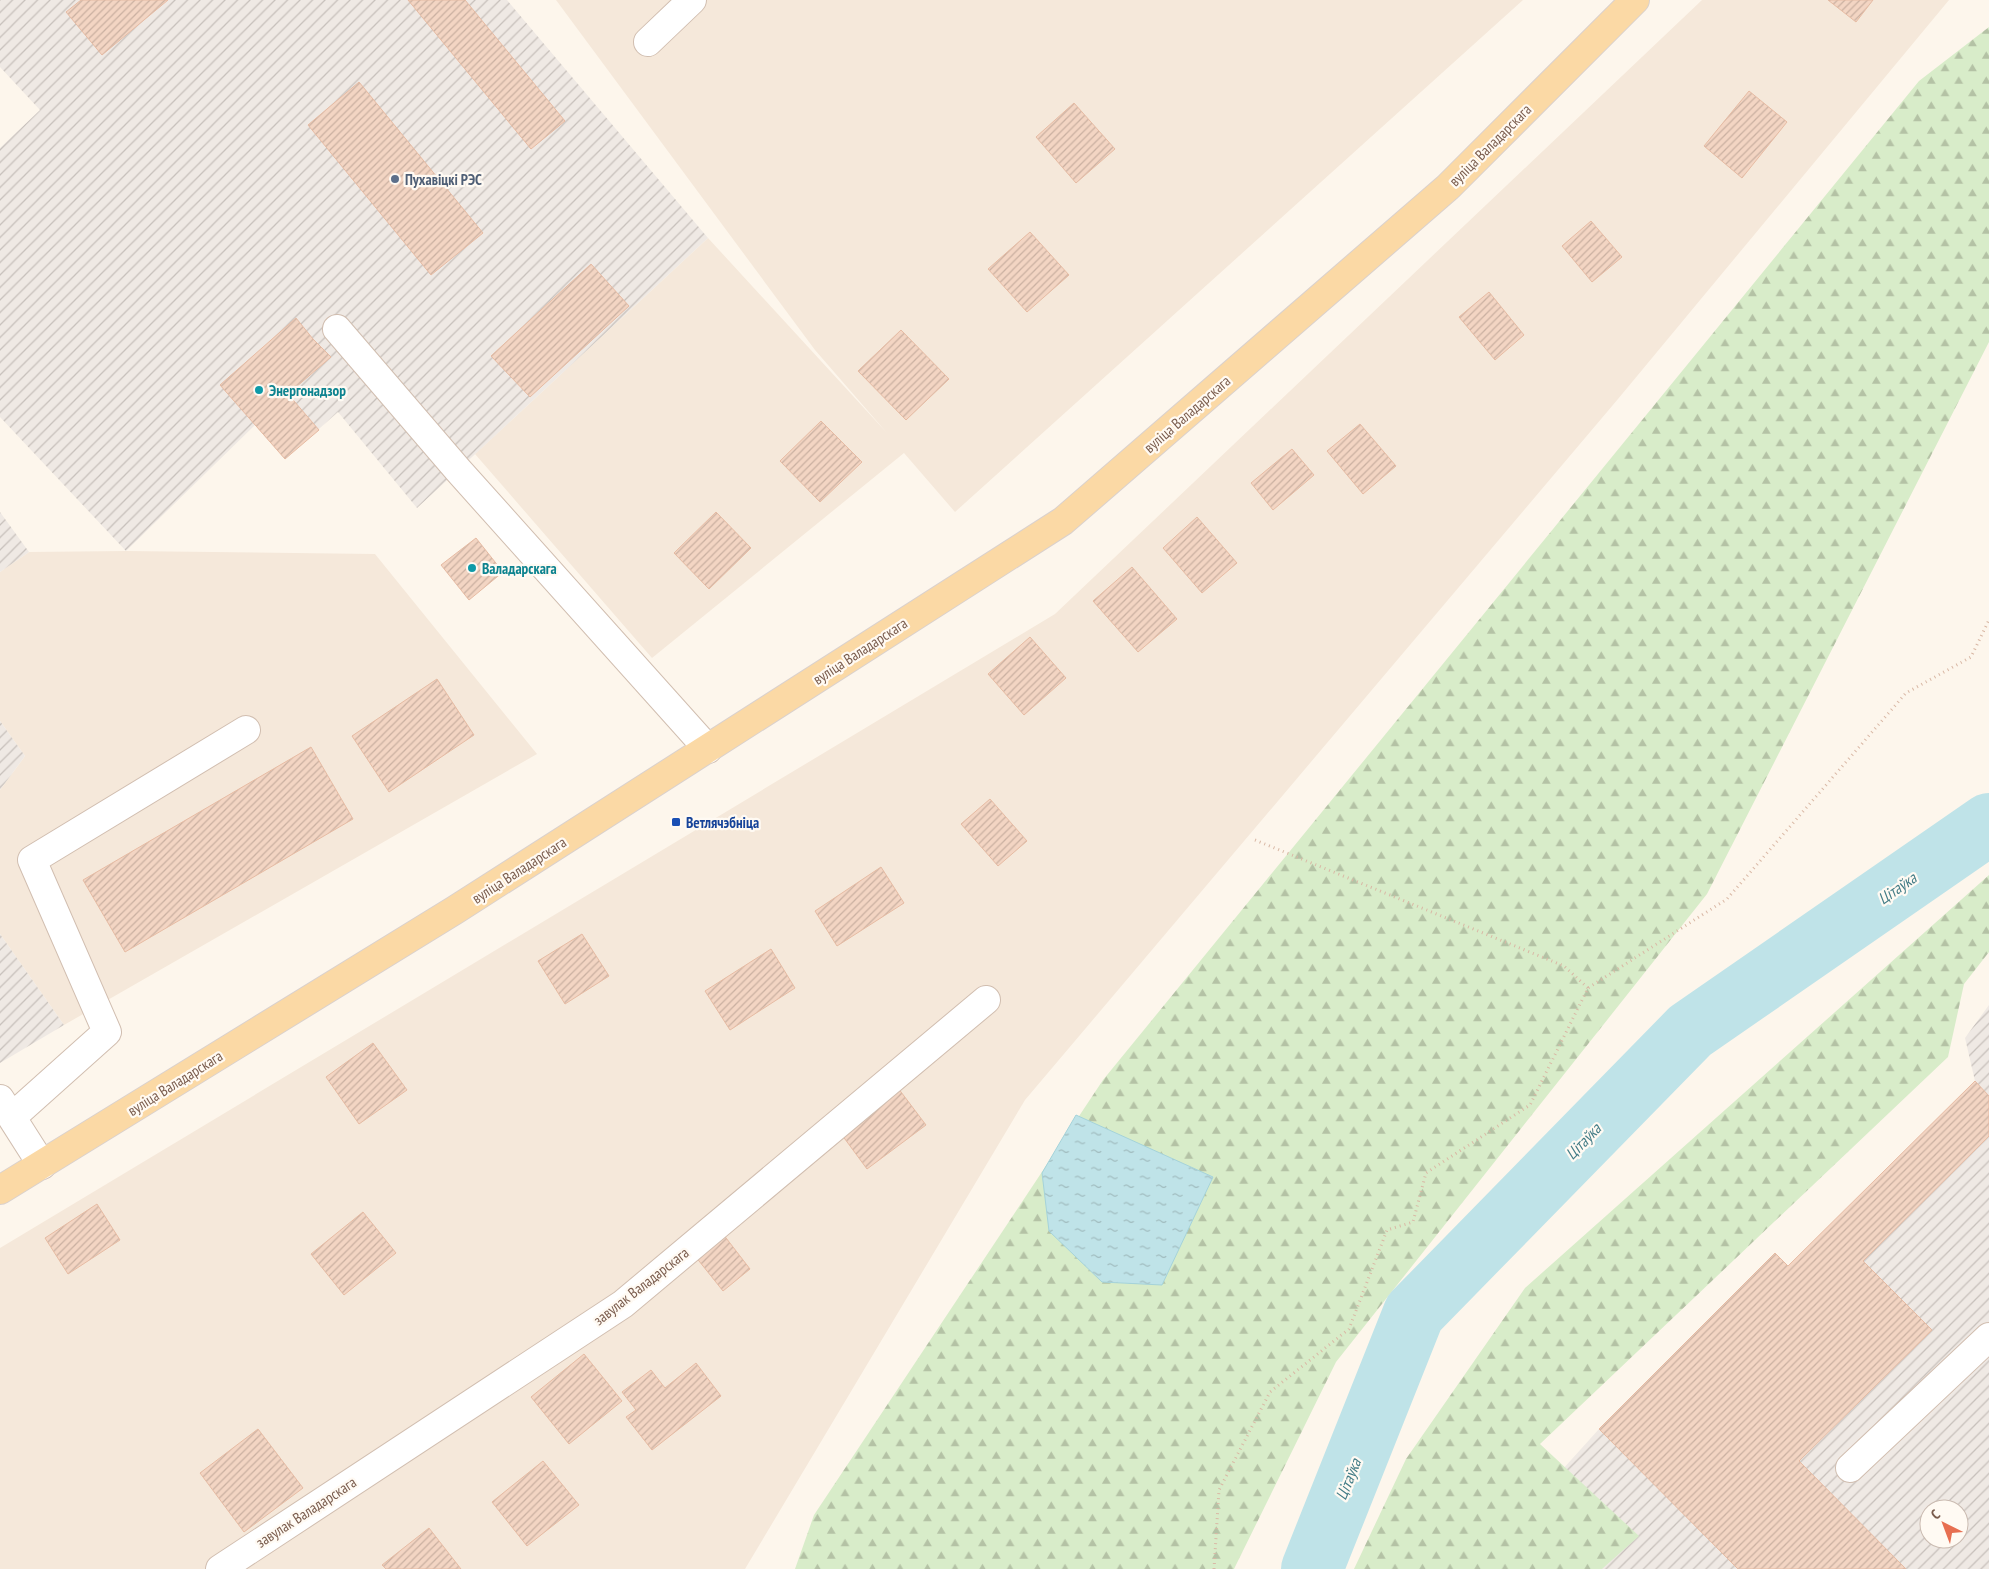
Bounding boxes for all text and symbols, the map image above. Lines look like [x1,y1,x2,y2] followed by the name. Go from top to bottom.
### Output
[1445,100,1535,190] street label: вуліца Валадарскага
[405,170,482,189] place label: Пухавіцкі РЭС
[389,173,401,185] marker: Пухавіцкі РЭС
[1140,371,1234,457] street label: вуліца Валадарскага
[269,381,346,400] place label: Энергонадзор
[253,384,265,396] marker: Энергонадзор
[482,559,557,578] place label: Валадарскага
[466,562,478,574] marker: Валадарскага
[809,613,911,689] street label: вуліца Валадарскага
[686,813,759,832] place label: Ветлячэбніца
[670,816,682,828] marker: Ветлячэбніца
[468,832,570,908] street label: вуліца Валадарскага
[1874,867,1921,908] water label: Цітаўка
[124,1046,226,1120] street label: вуліца Валадарскага
[1561,1118,1606,1163] water label: Цітаўка
[590,1243,692,1329] street label: завулак Валадарскага
[1331,1454,1366,1502] water label: Цітаўка
[252,1473,360,1551] street label: завулак Валадарскага
[1919,1499,1969,1549] north arrow
[1927,1505,1944,1523] text: С

